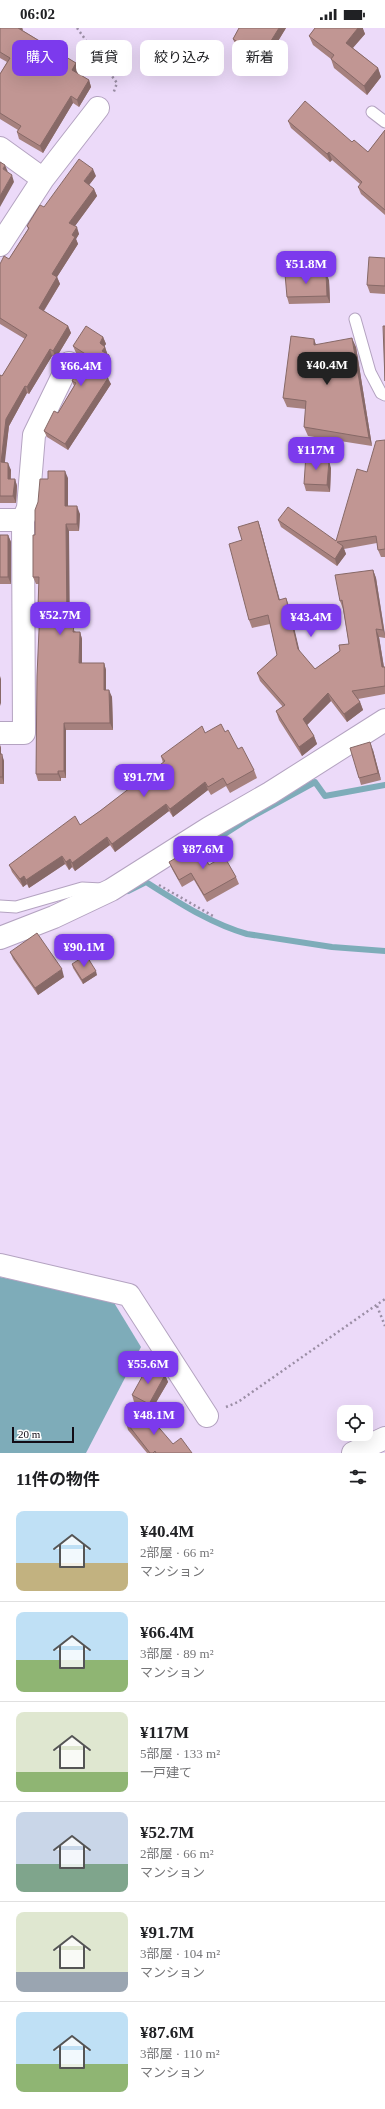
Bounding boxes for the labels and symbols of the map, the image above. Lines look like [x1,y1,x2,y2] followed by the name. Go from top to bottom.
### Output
[273,251,339,285] pin: ¥51.8M
[294,352,360,386] pin: ¥40.4M
[48,353,114,387] pin: ¥66.4M
[288,437,344,471] pin: ¥117M
[27,602,93,636] pin: ¥52.7M
[278,604,344,638] pin: ¥43.4M
[111,764,177,798] pin: ¥91.7M
[170,836,236,870] pin: ¥87.6M
[51,934,117,968] pin: ¥90.1M
[115,1351,181,1385] pin: ¥55.6M
[121,1402,187,1436] pin: ¥48.1M
[12,1425,74,1444] scale bar

